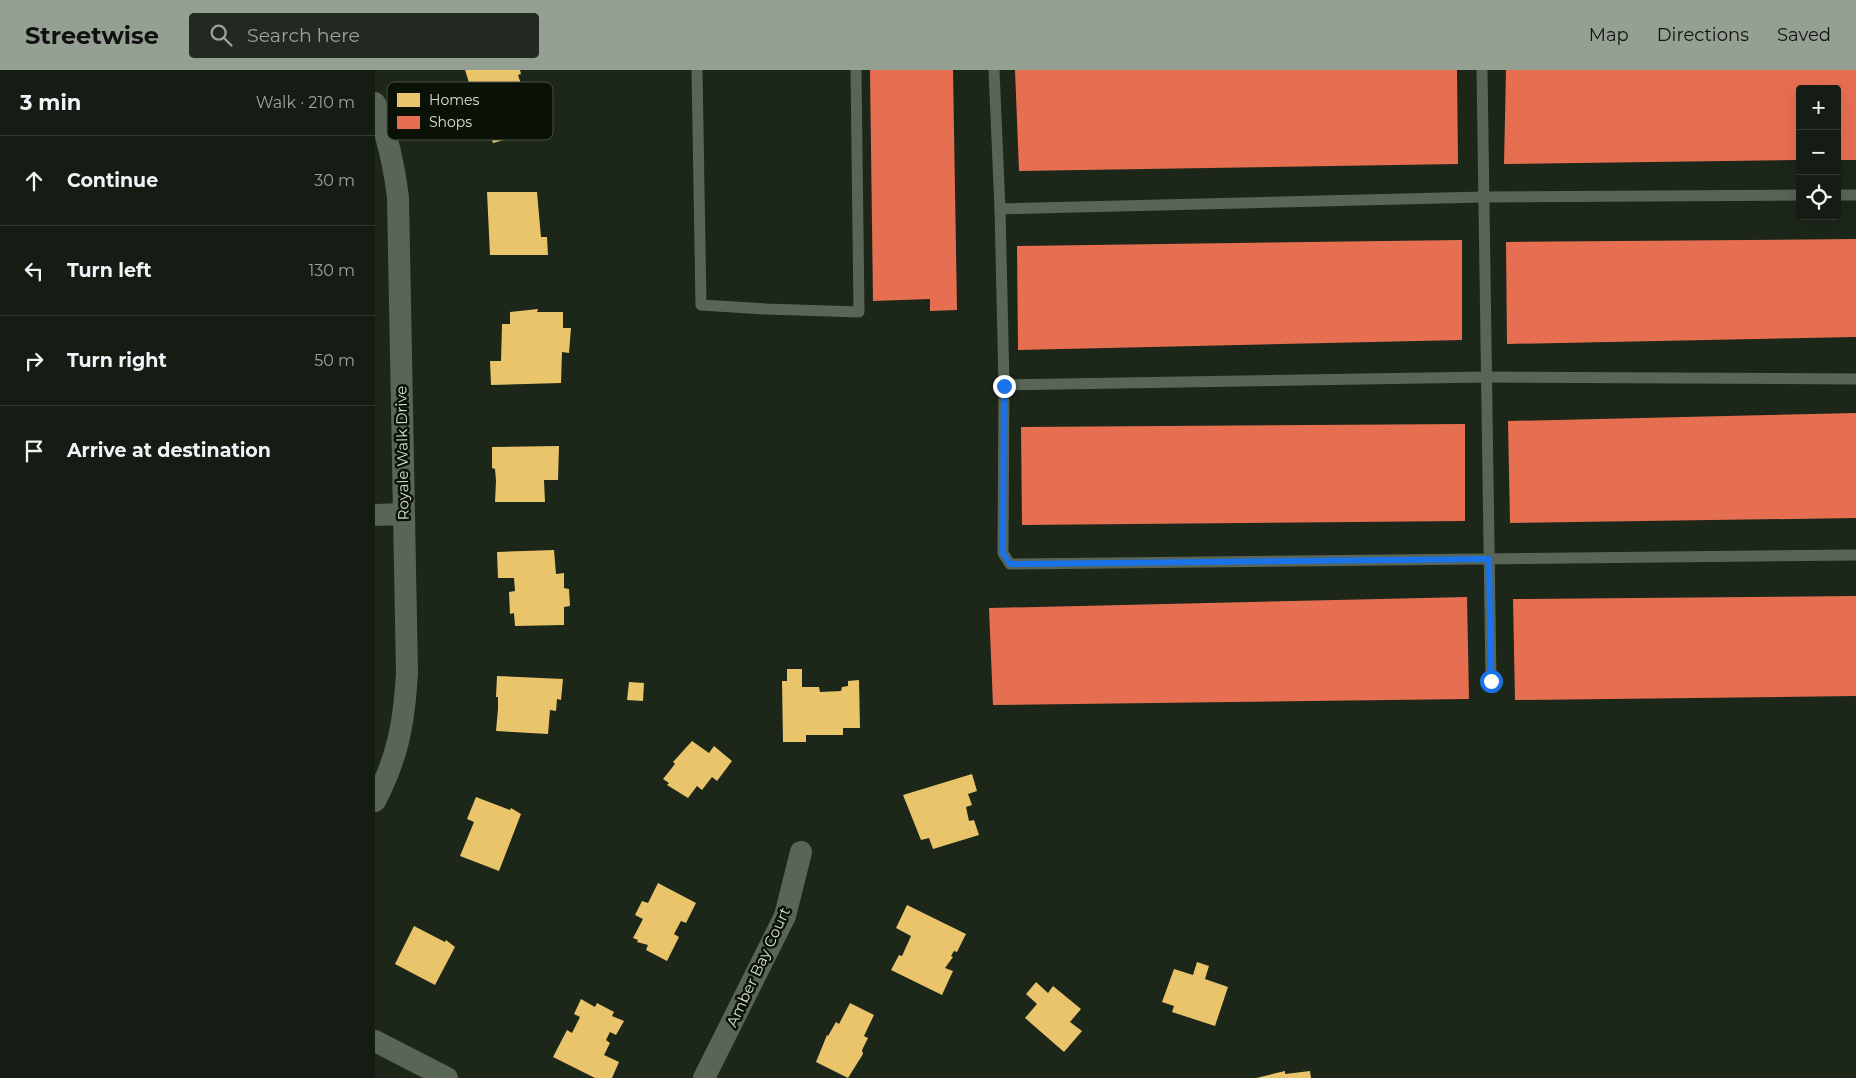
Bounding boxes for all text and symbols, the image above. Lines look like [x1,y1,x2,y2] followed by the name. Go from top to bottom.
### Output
[189,13,539,58] search box
[25,21,159,50] text: Streetwise
[207,21,235,49] icon: search
[247,24,360,47] text: Search here
[1589,24,1629,46] text: Map
[1657,24,1749,46] text: Directions
[1777,24,1831,46] text: Saved
[387,82,553,140] legend
[1796,85,1841,220] map controls
[1796,85,1841,130] button: +
[20,90,81,115] text: 3 min
[429,91,479,109] text: Homes
[256,93,355,112] text: Walk · 210 m
[429,113,472,131] text: Shops
[1796,130,1841,175] button: −
[20,167,48,195] icon: ahead
[67,169,158,192] text: Continue
[314,171,355,190] text: 30 m
[1796,175,1841,220] button: locate
[20,257,48,285] icon: left
[67,259,152,282] text: Turn left
[308,261,355,280] text: 130 m
[20,347,48,375] icon: right
[67,349,167,372] text: Turn right
[314,351,355,370] text: 50 m
[993,375,1016,398] route end
[391,386,413,520] street label: Royale Walk Drive
[20,437,48,465] icon: arrive
[67,439,271,462] text: Arrive at destination
[1480,670,1503,693] route start
[722,904,794,1030] street label: Amber Bay Court

